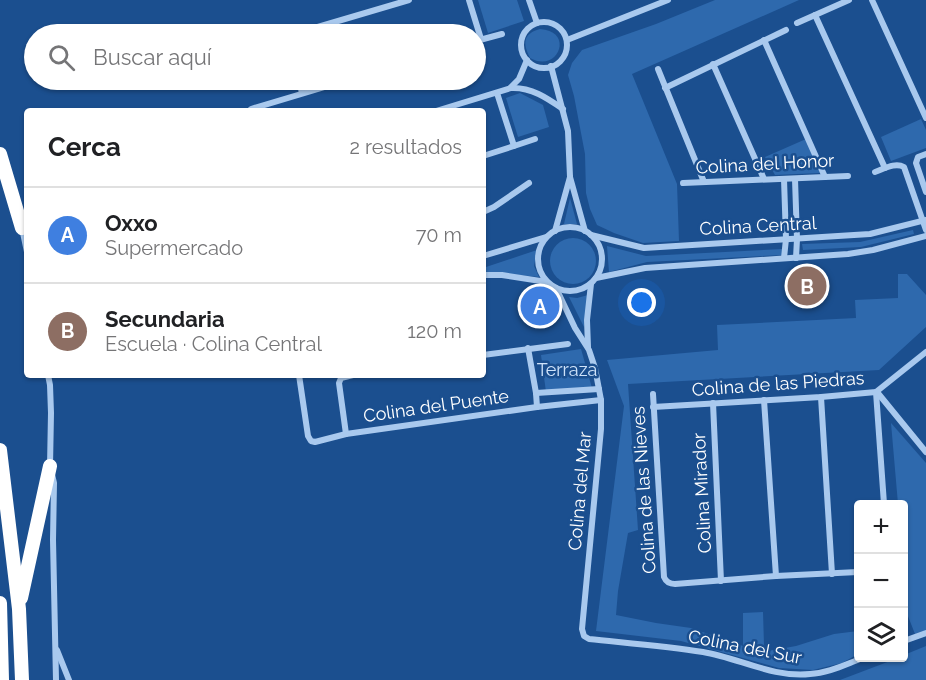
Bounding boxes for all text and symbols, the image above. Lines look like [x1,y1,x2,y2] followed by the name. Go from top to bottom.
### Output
[24,24,486,90] search box
[45,41,78,74] icon: search
[93,44,212,70] text: Buscar aquí
[48,132,121,162] text: Cerca
[349,135,462,159] text: 2 resultados
[695,149,836,178] street label: Colina del Honor
[105,210,158,236] text: Oxxo
[699,212,817,239] street label: Colina Central
[61,223,74,247] text: A
[416,223,462,247] text: 70 m
[105,236,243,260] text: Supermercado
[788,264,826,308] pin: B
[520,284,560,328] pin: A
[627,288,656,317] your location
[105,306,225,332] text: Secundaria
[61,319,74,343] text: B
[407,319,462,343] text: 120 m
[105,332,322,356] text: Escuela · Colina Central
[537,359,597,380] park label: Terraza
[691,367,865,400] street label: Colina de las Piedras
[362,385,510,426] street label: Colina del Puente
[627,405,660,574] street label: Colina de las Nieves
[564,430,595,551] street label: Colina del Mar
[688,431,715,554] street label: Colina Mirador
[854,500,908,662] map controls
[854,500,908,554] button: +
[854,554,908,608] button: −
[854,608,908,662] button: layers
[686,625,804,668] street label: Colina del Sur

